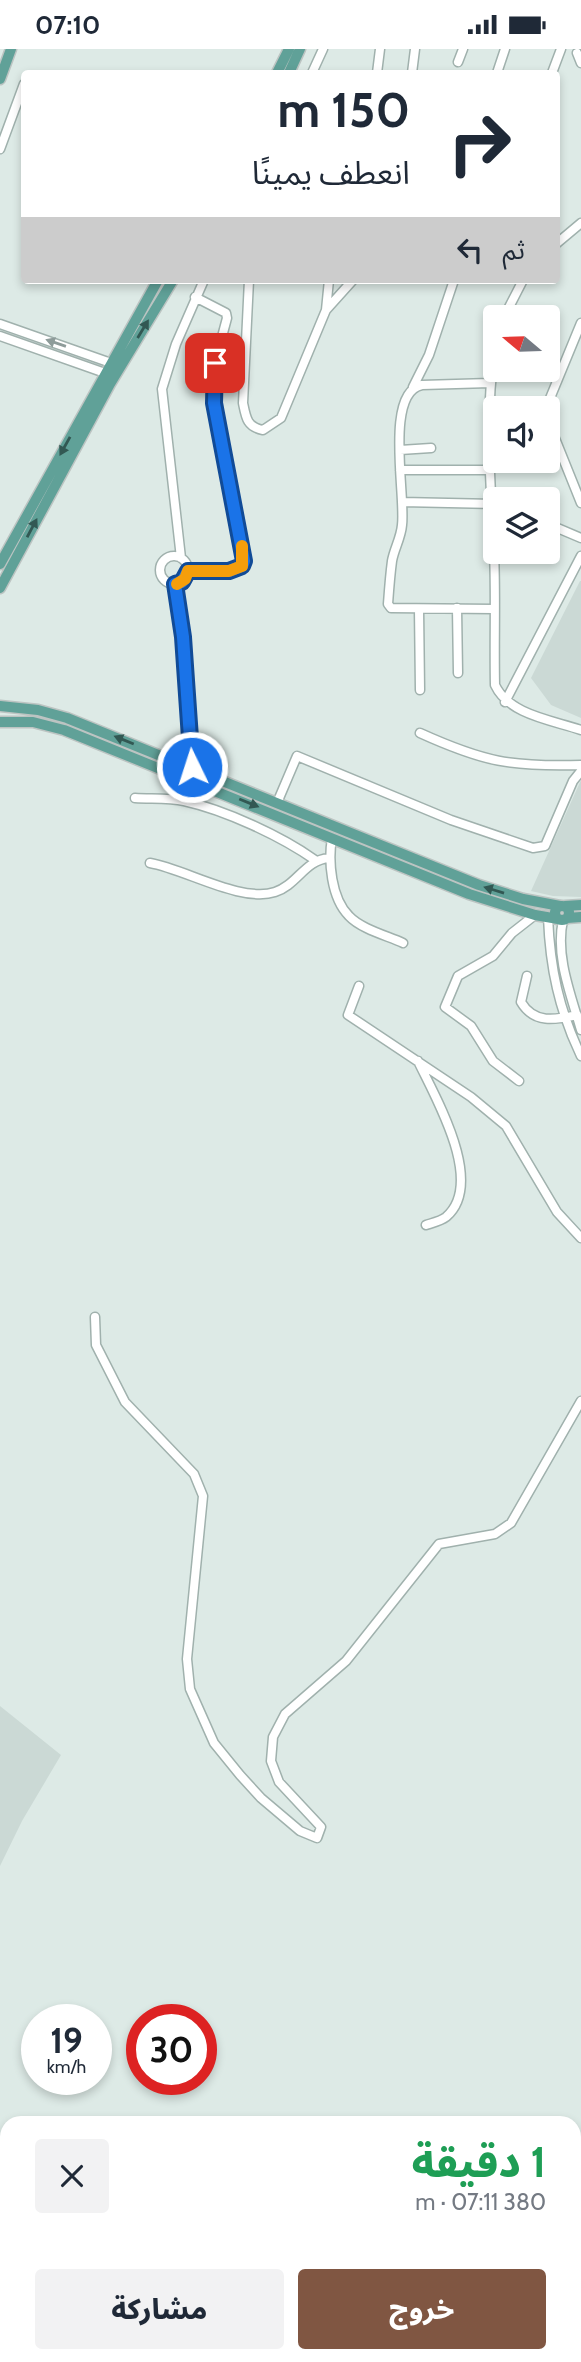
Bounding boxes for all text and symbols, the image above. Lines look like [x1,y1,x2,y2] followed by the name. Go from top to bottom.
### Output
[35,9,100,41] text: 07:10
[277,80,410,139] text: 150 m
[434,98,525,189] icon: right
[252,153,410,192] text: انعطف يمينًا
[451,231,489,269] icon: left
[503,234,525,266] text: ثم
[483,305,560,381] north arrow
[483,305,560,564] map controls
[137,320,149,339] one-way arrow
[185,333,245,393] pin
[45,337,66,348] one-way arrow
[196,344,234,382] icon: arrive
[483,396,560,473] button: sound
[59,436,71,456] one-way arrow
[483,487,560,564] button: layers
[27,518,38,538] one-way arrow
[155,730,229,804] position arrow
[114,735,135,746] one-way arrow
[239,798,260,809] one-way arrow
[483,885,504,895] one-way arrow
[126,2004,217,2095] speed limit sign: 30
[50,2019,83,2062] text: 19
[47,2056,86,2078] text: km/h
[411,2136,546,2188] text: 1 دقيقة
[35,2139,109,2213] button: close
[415,2188,546,2216] text: 380 m · 07:11
[35,2269,284,2349] button: مشاركة
[298,2269,546,2349] button: خروج

